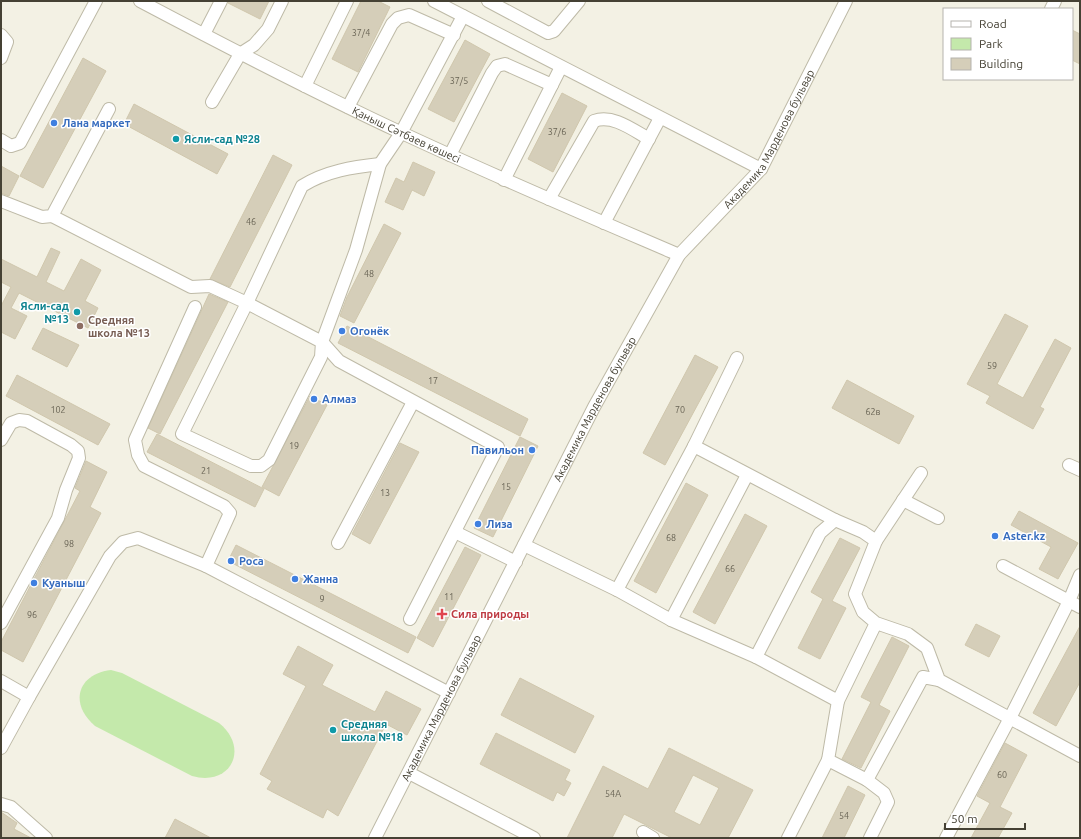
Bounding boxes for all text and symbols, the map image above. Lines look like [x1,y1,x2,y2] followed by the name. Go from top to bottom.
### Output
[943,8,1073,80] legend
[979,17,1007,30] text: Road
[352,28,370,38] house number: 37/4
[979,37,1003,50] text: Park
[979,57,1023,70] text: Building
[721,67,816,211] street label: Академика Марденова бульвар
[450,76,468,86] house number: 37/5
[350,104,462,165] street label: Қаныш Сәтбаев көшесі
[62,117,131,129] place label: Лана маркет
[49,118,59,128] marker: Лана маркет
[548,127,566,137] house number: 37/6
[184,133,260,145] place label: Ясли-сад №28
[171,134,181,144] marker: Ясли-сад №28
[246,217,256,227] house number: 46
[364,269,374,279] house number: 48
[20,300,69,325] place label: Ясли-сад №13
[72,307,82,317] marker: Ясли-сад №13
[88,314,150,339] place label: Средняя школа №13
[75,321,85,331] marker: Средняя школа №13
[350,325,390,337] place label: Огонёк
[337,326,347,336] marker: Огонёк
[551,334,638,483] street label: Академика Марденова бульвар
[987,361,997,371] house number: 59
[428,376,438,386] house number: 17
[322,393,356,405] place label: Алмаз
[309,394,319,404] marker: Алмаз
[50,405,66,415] house number: 102
[675,405,685,415] house number: 70
[865,407,881,417] house number: 62в
[289,441,299,451] house number: 19
[471,444,524,456] place label: Павильон
[527,445,537,455] marker: Павильон
[201,466,211,476] house number: 21
[501,482,511,492] house number: 15
[380,488,390,498] house number: 13
[486,518,513,530] place label: Лиза
[473,519,483,529] marker: Лиза
[1003,530,1046,542] place label: Aster.kz
[990,531,1000,541] marker: Aster.kz
[666,533,676,543] house number: 68
[64,539,74,549] house number: 98
[239,555,264,567] place label: Роса
[226,556,236,566] marker: Роса
[725,564,735,574] house number: 66
[303,573,338,585] place label: Жанна
[290,574,300,584] marker: Жанна
[42,577,85,589] place label: Куаныш
[29,578,39,588] marker: Куаныш
[444,592,454,602] house number: 11
[319,594,325,604] house number: 9
[436,608,448,620] marker: Сила природы
[451,608,529,620] place label: Сила природы
[27,610,37,620] house number: 96
[399,633,483,783] street label: Академика Марденова бульвар
[341,718,403,743] place label: Средняя школа №18
[328,725,338,735] marker: Средняя школа №18
[997,770,1007,780] house number: 60
[605,789,621,799] house number: 54А
[945,805,1025,831] scale bar
[839,811,849,821] house number: 54
[951,812,978,825] text: 50 m

